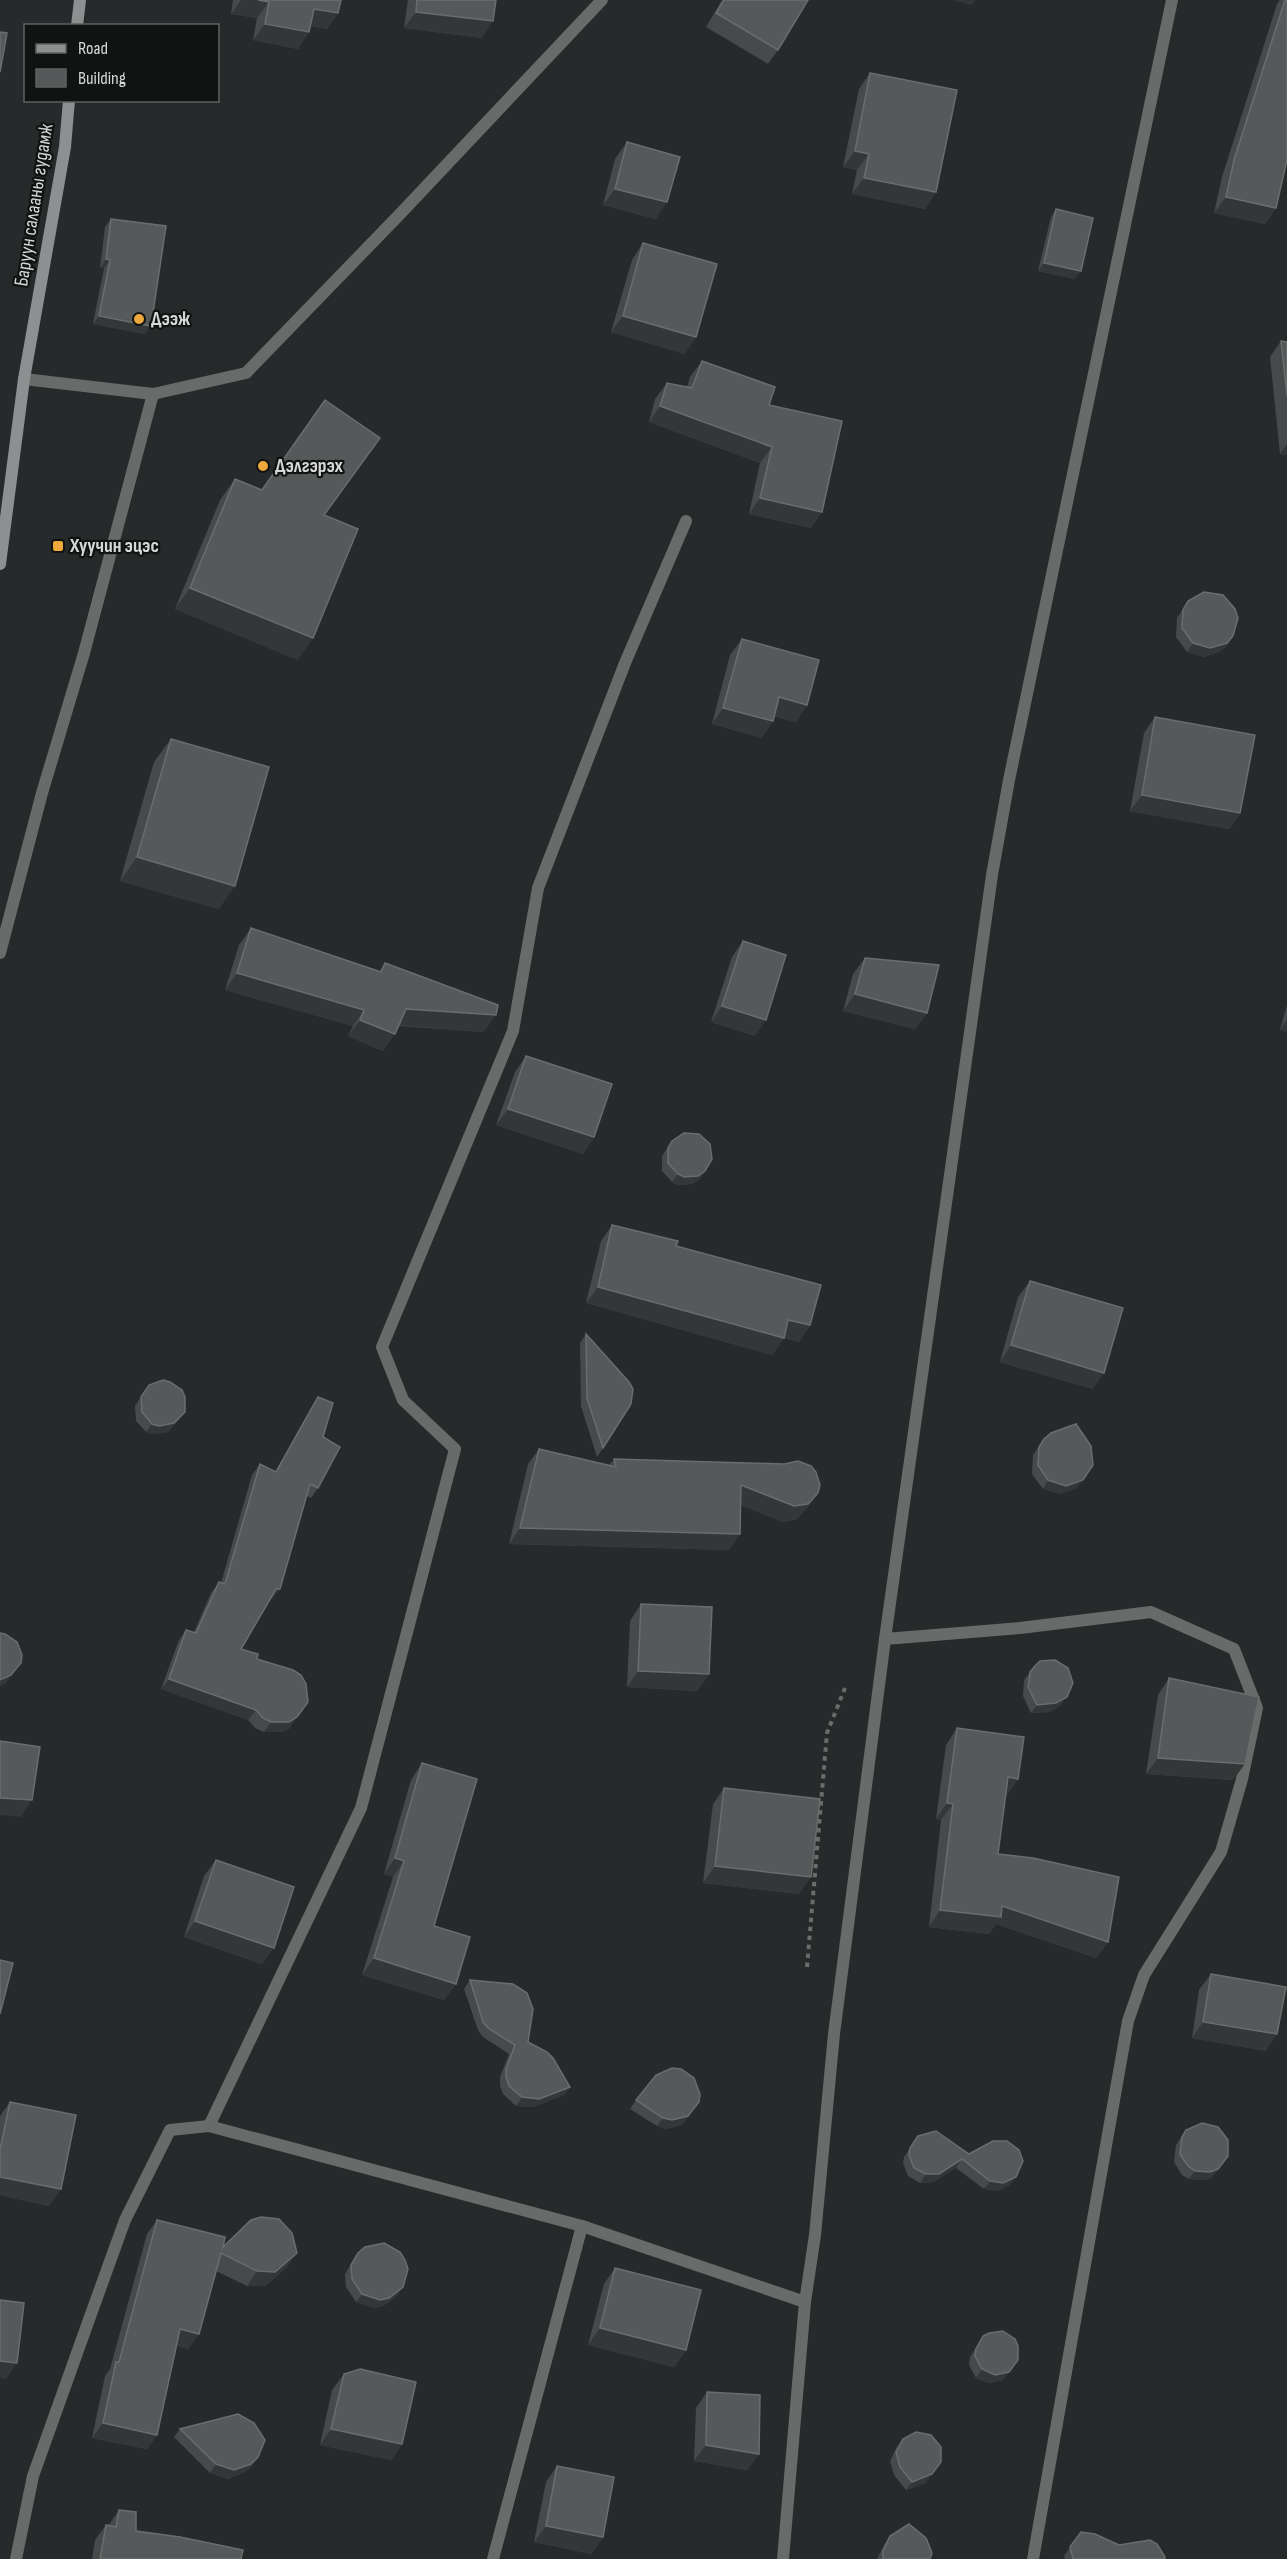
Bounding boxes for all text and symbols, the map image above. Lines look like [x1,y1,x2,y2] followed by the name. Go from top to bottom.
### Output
[24,24,219,102] legend
[78,38,108,59] text: Road
[78,68,126,89] text: Building
[9,122,59,288] street label: Баруун салааны гудамж
[151,307,191,331] place label: Дээж
[132,312,146,326] marker: Дээж
[275,454,344,478] place label: Дэлгэрэх
[256,459,270,473] marker: Дэлгэрэх
[69,534,159,558] place label: Хуучин эцэс
[51,539,65,553] marker: Хуучин эцэс

